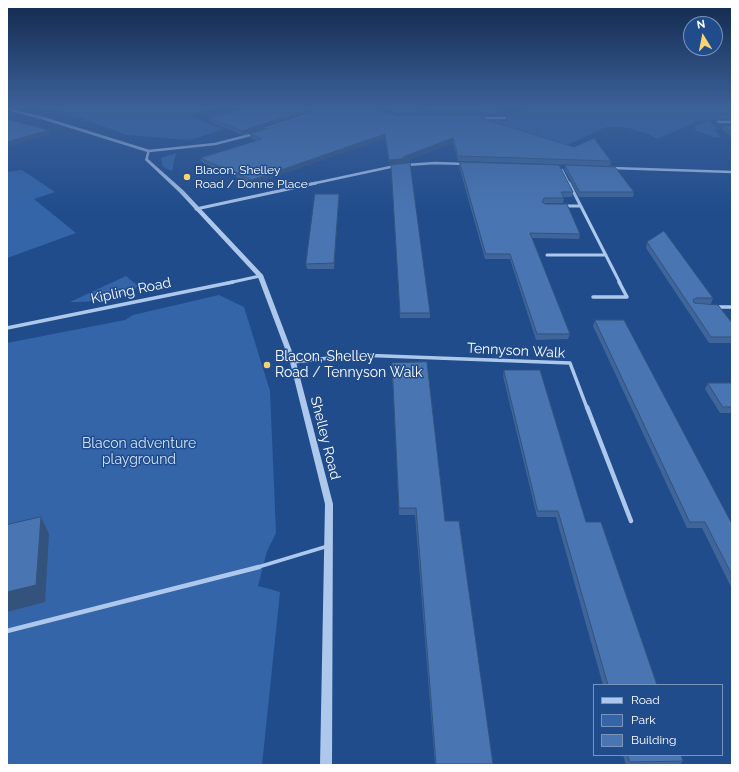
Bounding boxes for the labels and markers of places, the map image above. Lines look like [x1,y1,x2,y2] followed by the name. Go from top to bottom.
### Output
[195,163,308,191] place label: Blacon, Shelley Road / Donne Place
[182,172,192,182] marker: Blacon, Shelley Road / Donne Place
[275,349,423,382] place label: Blacon, Shelley Road / Tennyson Walk
[262,360,272,370] marker: Blacon, Shelley Road / Tennyson Walk

